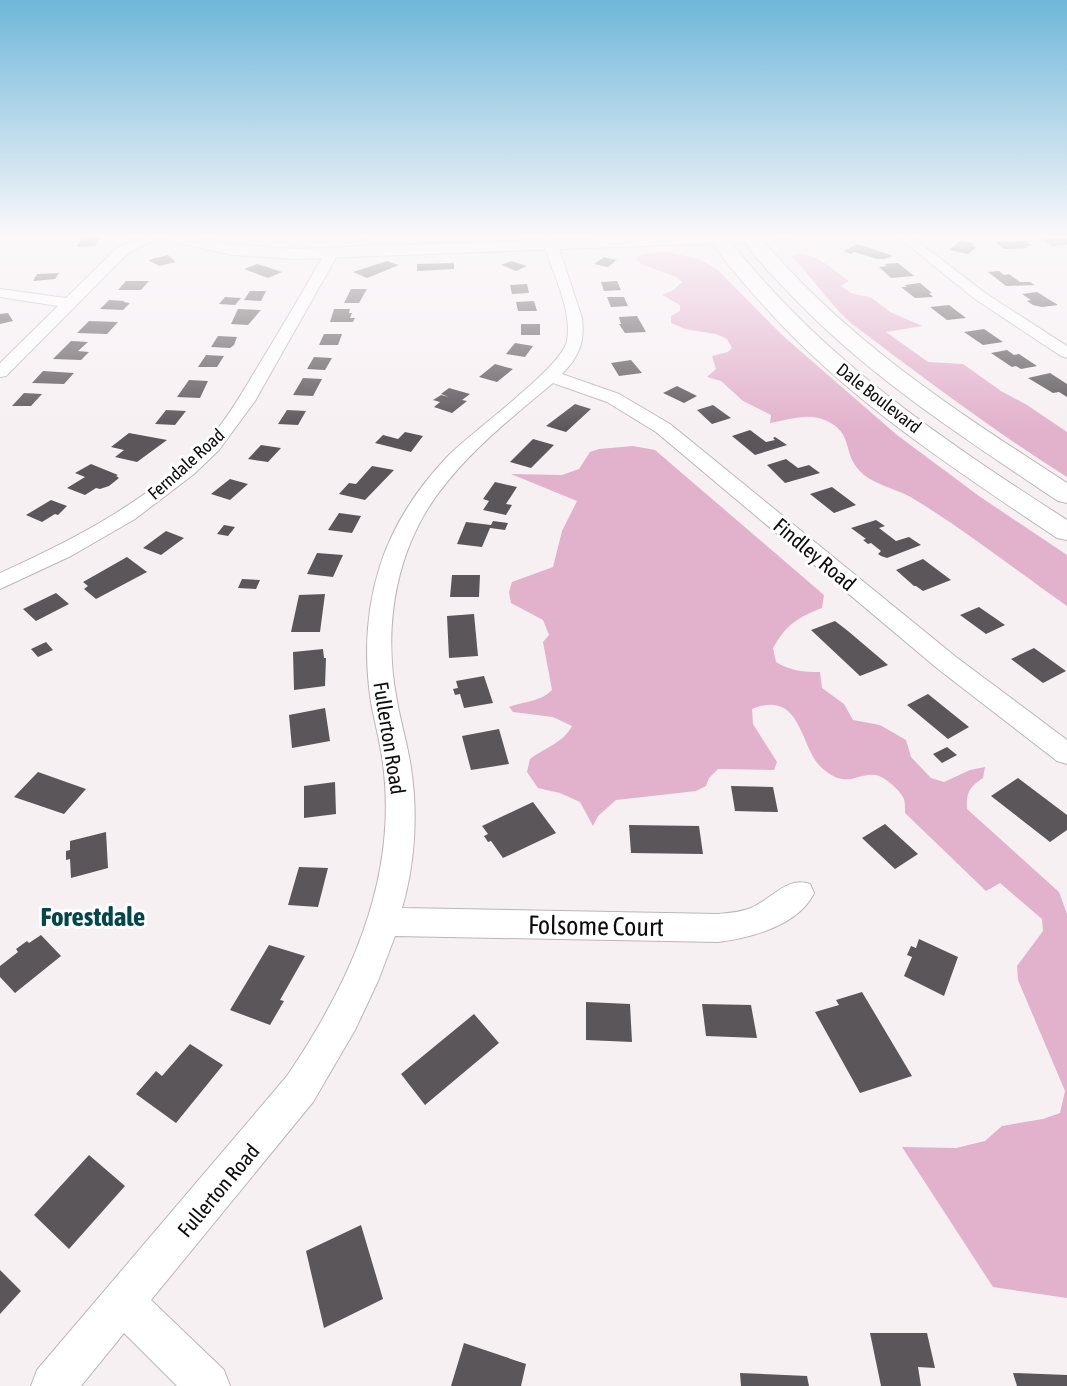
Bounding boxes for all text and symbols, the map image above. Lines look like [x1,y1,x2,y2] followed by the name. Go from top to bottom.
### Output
[833,359,925,437] street label: Dale Boulevard
[143,424,229,504] street label: Ferndale Road
[769,513,861,595] street label: Findley Road
[369,680,411,796] street label: Fullerton Road
[41,901,145,932] district label: Forestdale
[528,910,664,942] street label: Folsome Court
[172,1139,264,1241] street label: Fullerton Road

